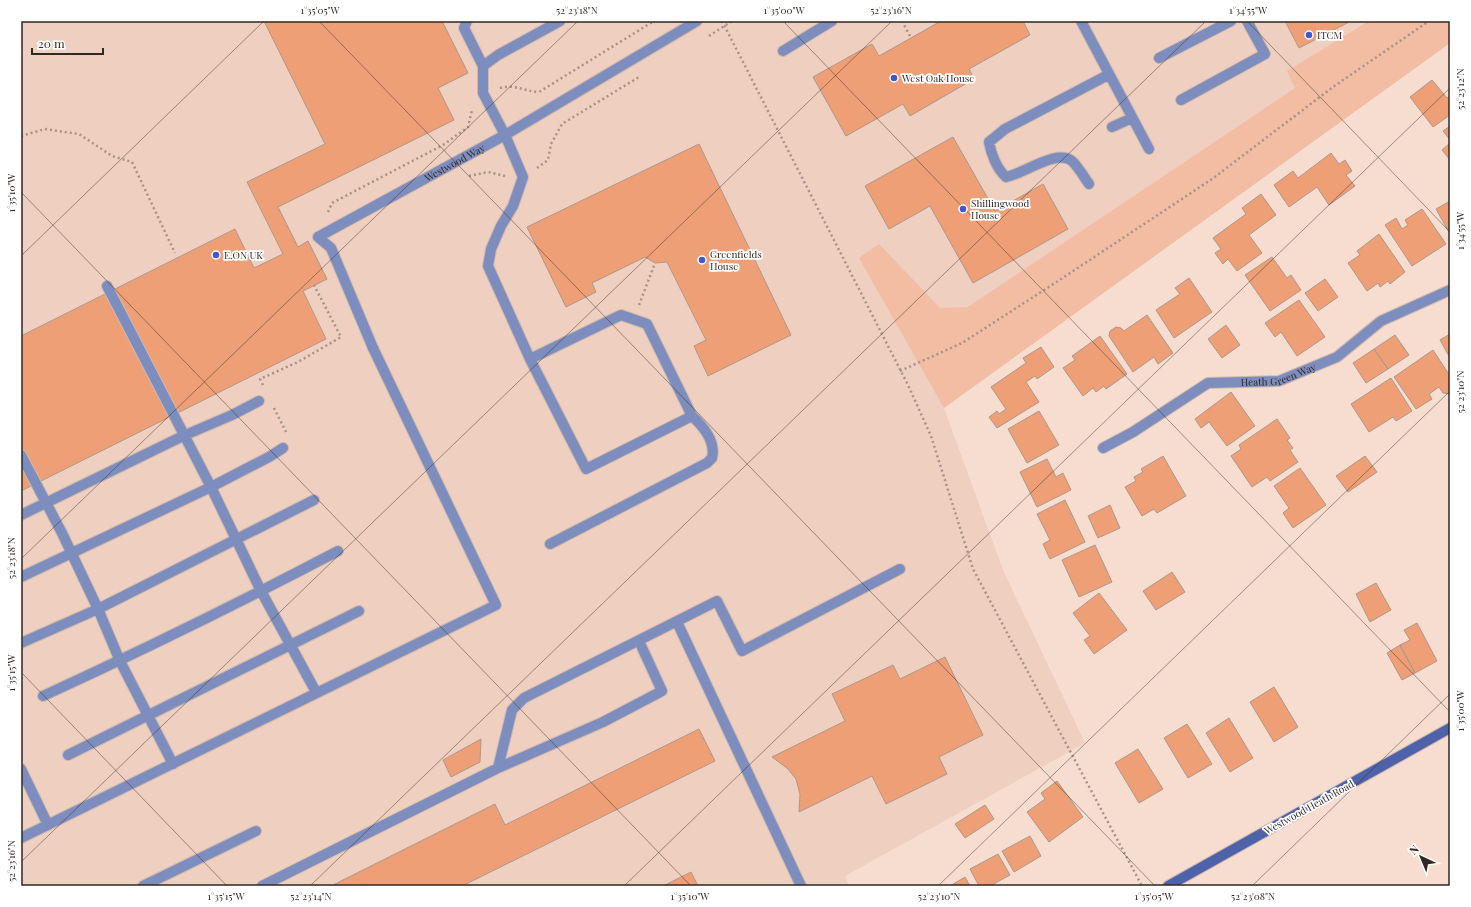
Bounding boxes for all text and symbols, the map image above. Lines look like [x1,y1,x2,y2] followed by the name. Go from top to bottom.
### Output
[300,3,341,17] text: 1°35'05"W
[556,3,598,17] text: 52°23'18"N
[764,3,805,17] text: 1°35'00"W
[870,3,912,17] text: 52°23'16"N
[1229,3,1268,17] text: 1°34'55"W
[1317,28,1342,42] place label: ITCM
[32,30,103,56] scale bar
[1304,30,1314,40] marker: ITCM
[38,35,65,51] text: 20 m
[1453,68,1467,110] text: 52°23'12"N
[901,71,974,85] place label: West Oak House
[889,73,899,83] marker: West Oak House
[421,140,487,185] street label: Westwood Way
[4,173,18,212] text: 1°35'10"W
[971,196,1029,222] place label: Shillingwood House
[958,204,968,214] marker: Shillingwood House
[1453,211,1467,250] text: 1°34'55"W
[710,247,762,273] place label: Greenfields House
[224,248,263,262] place label: E.ON UK
[211,250,221,260] marker: E.ON UK
[697,255,707,265] marker: Greenfields House
[1240,360,1318,389] street label: Heath Green Way
[1453,371,1467,413] text: 52°23'10"N
[4,537,18,579] text: 52°23'18"N
[4,654,18,691] text: 1°35'15"W
[1453,690,1467,731] text: 1°35'00"W
[1261,776,1356,838] street label: Westwood Heath Road
[1401,837,1441,877] north arrow
[4,840,18,882] text: 52°23'16"N
[1406,841,1422,858] text: N
[208,889,245,903] text: 1°35'15"W
[290,889,332,903] text: 52°23'14"N
[671,889,710,903] text: 1°35'10"W
[918,889,960,903] text: 52°23'10"N
[1134,889,1175,903] text: 1°35'05"W
[1231,889,1275,903] text: 52°23'08"N

